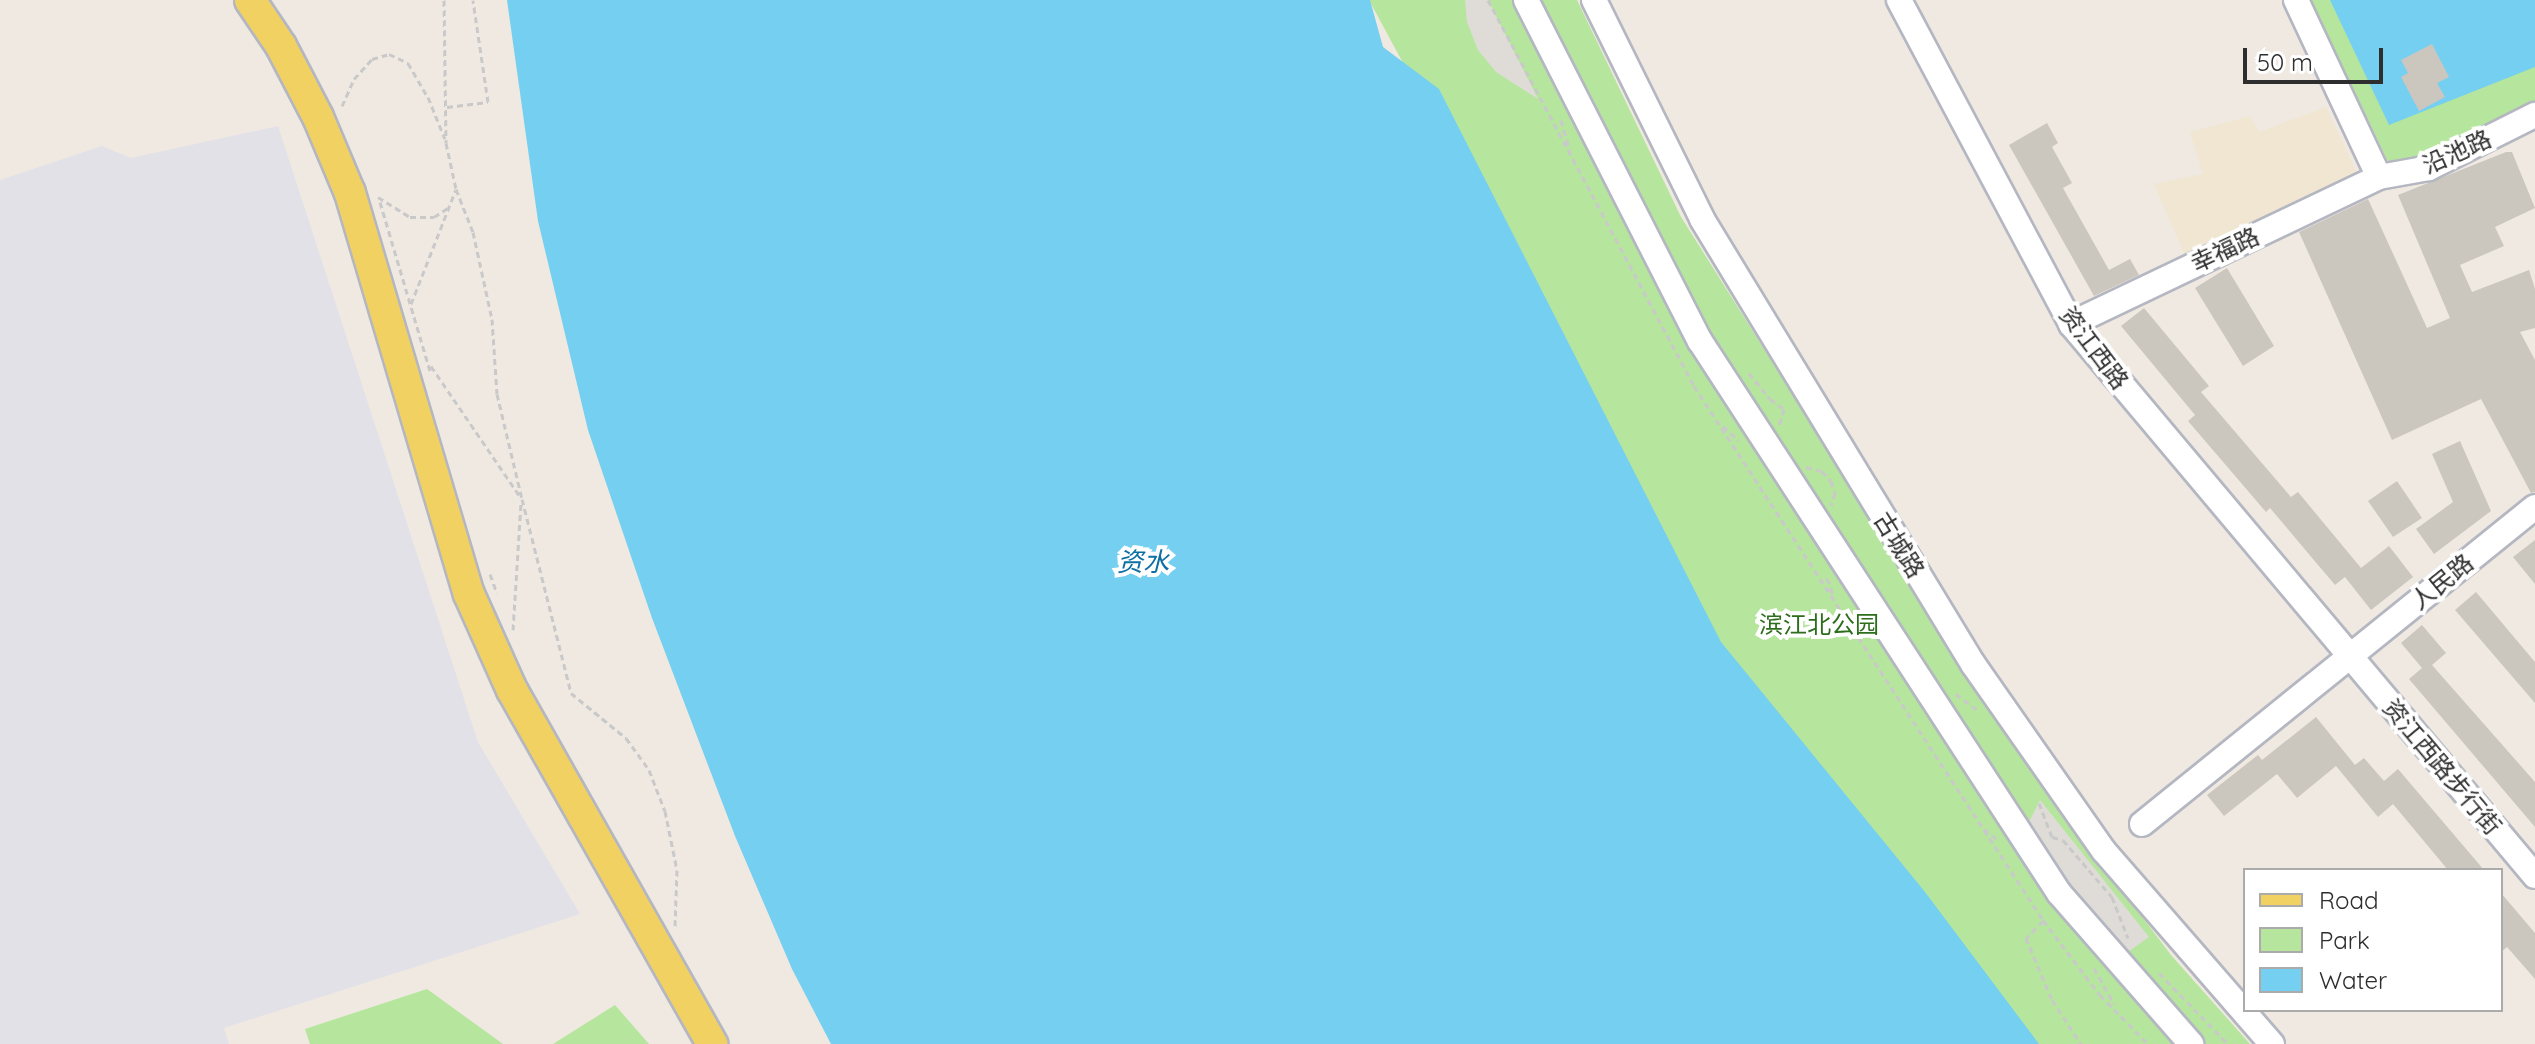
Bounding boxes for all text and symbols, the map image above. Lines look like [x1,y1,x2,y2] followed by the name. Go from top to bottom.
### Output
[2247,32,2387,82] scale bar
[2257,47,2313,77] text: 50 m
[2418,124,2496,180] street label: 沿池路
[2186,222,2264,278] street label: 幸福路
[2054,301,2134,395] street label: 资江西路
[1868,507,1930,583] street label: 古城路
[1117,546,1169,578] water label: 资水
[2405,548,2479,616] street label: 人民路
[1759,611,1879,639] park label: 滨江北公园
[2377,693,2507,841] street label: 资江西路步行街
[2243,868,2503,1012] legend
[2319,885,2379,915] text: Road
[2319,925,2370,955] text: Park
[2319,965,2387,995] text: Water

